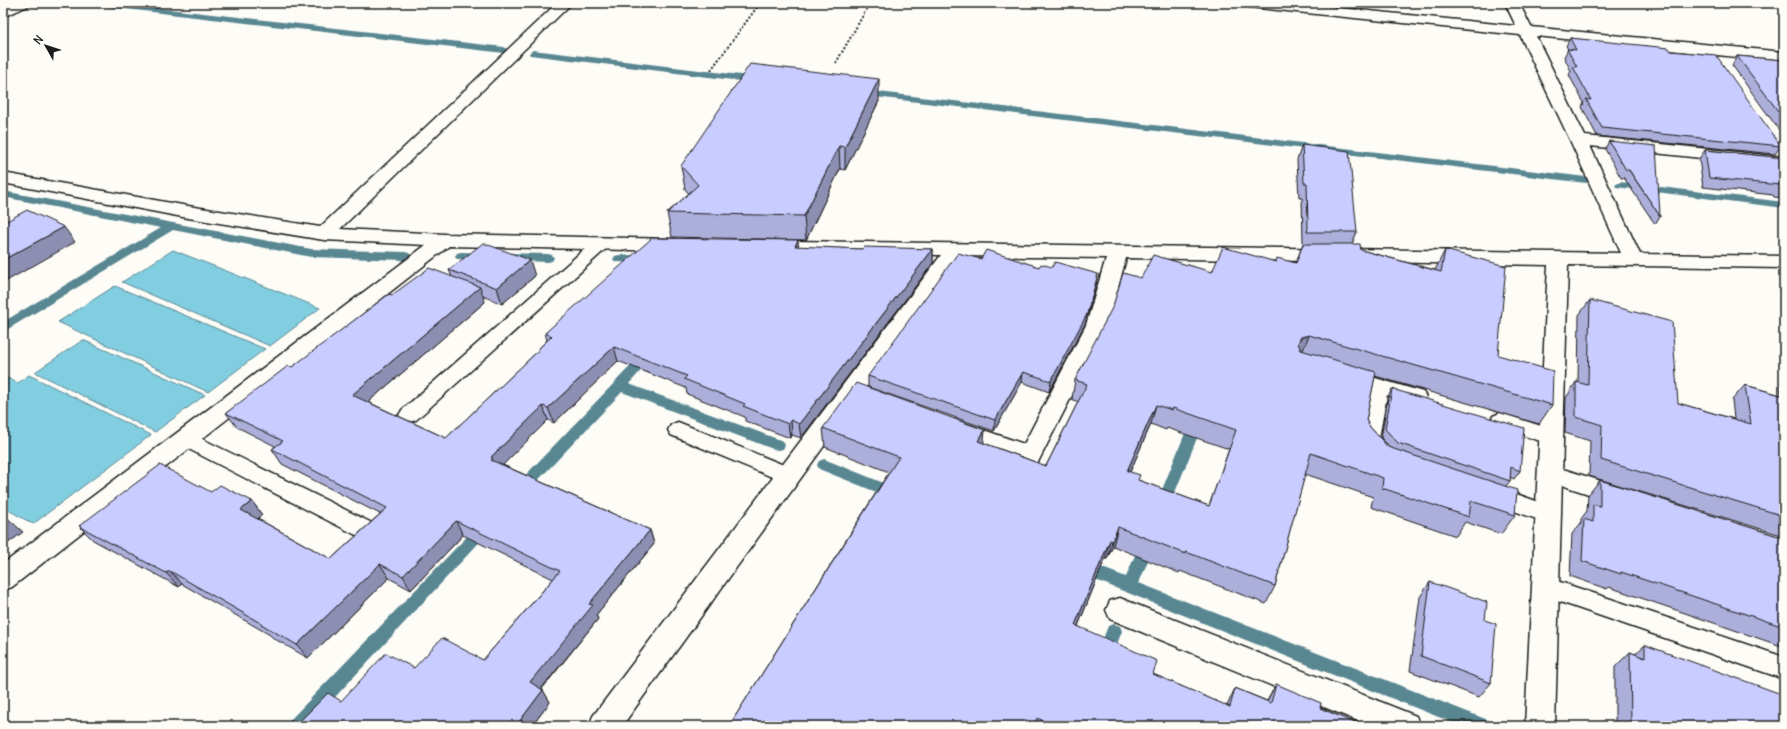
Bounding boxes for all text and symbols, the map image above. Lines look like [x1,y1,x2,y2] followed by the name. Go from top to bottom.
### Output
[26,26,66,66] north arrow
[30,32,46,47] text: N

